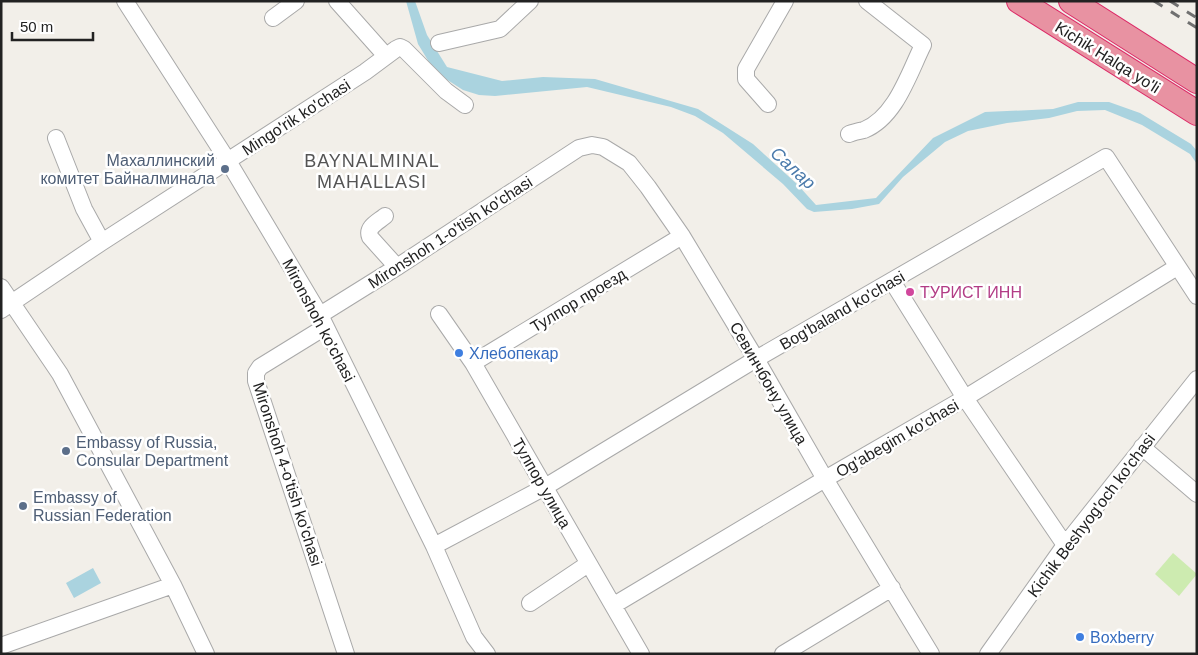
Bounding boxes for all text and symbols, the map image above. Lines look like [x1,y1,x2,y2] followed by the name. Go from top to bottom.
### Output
[12,10,94,42] scale bar
[20,18,53,35] text: 50 m
[1052,18,1163,97] street label: Kichik Halqa yo'li
[239,76,353,159] street label: Mingo'rik ko'chasi
[767,143,819,193] water label: Салар
[304,151,440,192] district label: BAYNALMINAL MAHALLASI
[40,152,215,187] place label: Махаллинский комитет Байналминала
[219,163,231,175] marker: Махаллинский комитет Байналминала
[365,173,535,292] street label: Mironshoh 1-o'tish ko'chasi
[279,256,358,384] street label: Mironshoh ko'chasi
[528,265,630,336] street label: Тулпор проезд
[777,268,908,353] street label: Bog'baland ko'chasi
[920,284,1022,301] place label: ТУРИСТ ИНН
[904,286,916,298] marker: ТУРИСТ ИНН
[727,319,811,448] street label: Севинчбону улица
[469,345,559,362] place label: Хлебопекар
[453,347,465,359] marker: Хлебопекар
[250,380,325,568] street label: Mironshoh 4-o'tish ko'chasi
[833,396,962,480] street label: Og'abegim ko'chasi
[1024,430,1158,600] street label: Kichik Beshyog'och ko'chasi
[76,434,229,469] place label: Embassy of Russia, Consular Department
[509,435,574,531] street label: Тулпор улица
[60,445,72,457] marker: Embassy of Russia, Consular Department
[33,489,172,524] place label: Embassy of Russian Federation
[17,500,29,512] marker: Embassy of Russian Federation
[1090,629,1154,646] place label: Boxberry
[1074,631,1086,643] marker: Boxberry

